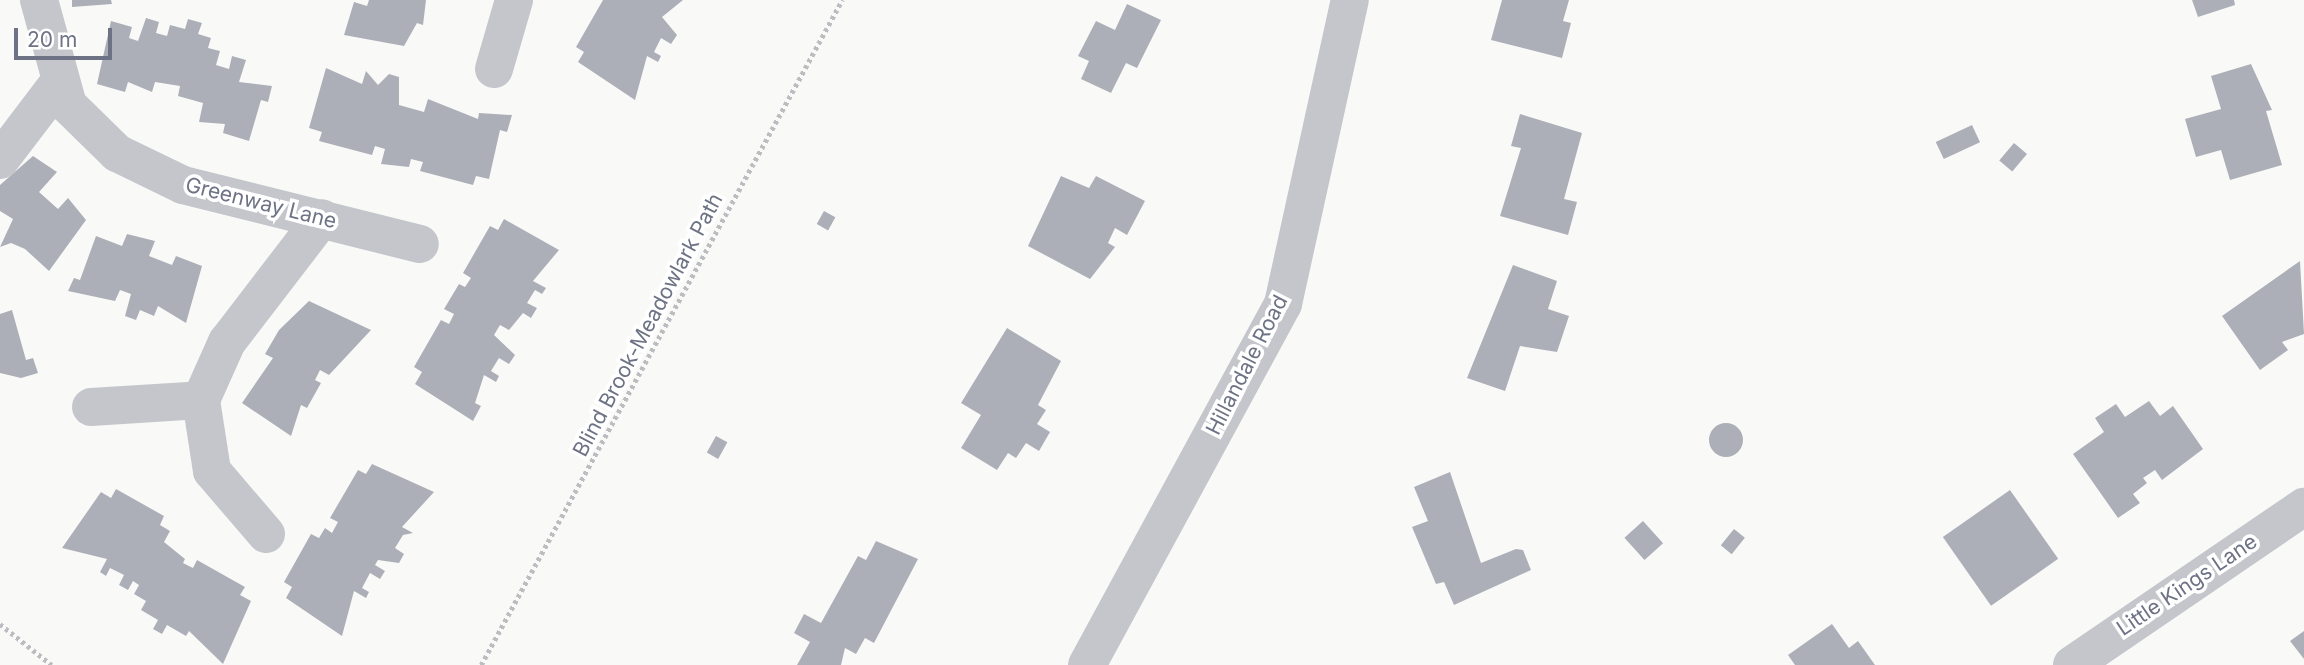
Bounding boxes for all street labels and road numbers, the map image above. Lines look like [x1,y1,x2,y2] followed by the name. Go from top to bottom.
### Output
[183,172,339,234] street label: Greenway Lane
[568,189,728,461] street label: Blind Brook-Meadowlark Path
[1201,291,1293,439] street label: Hillandale Road
[2112,529,2262,641] street label: Little Kings Lane

